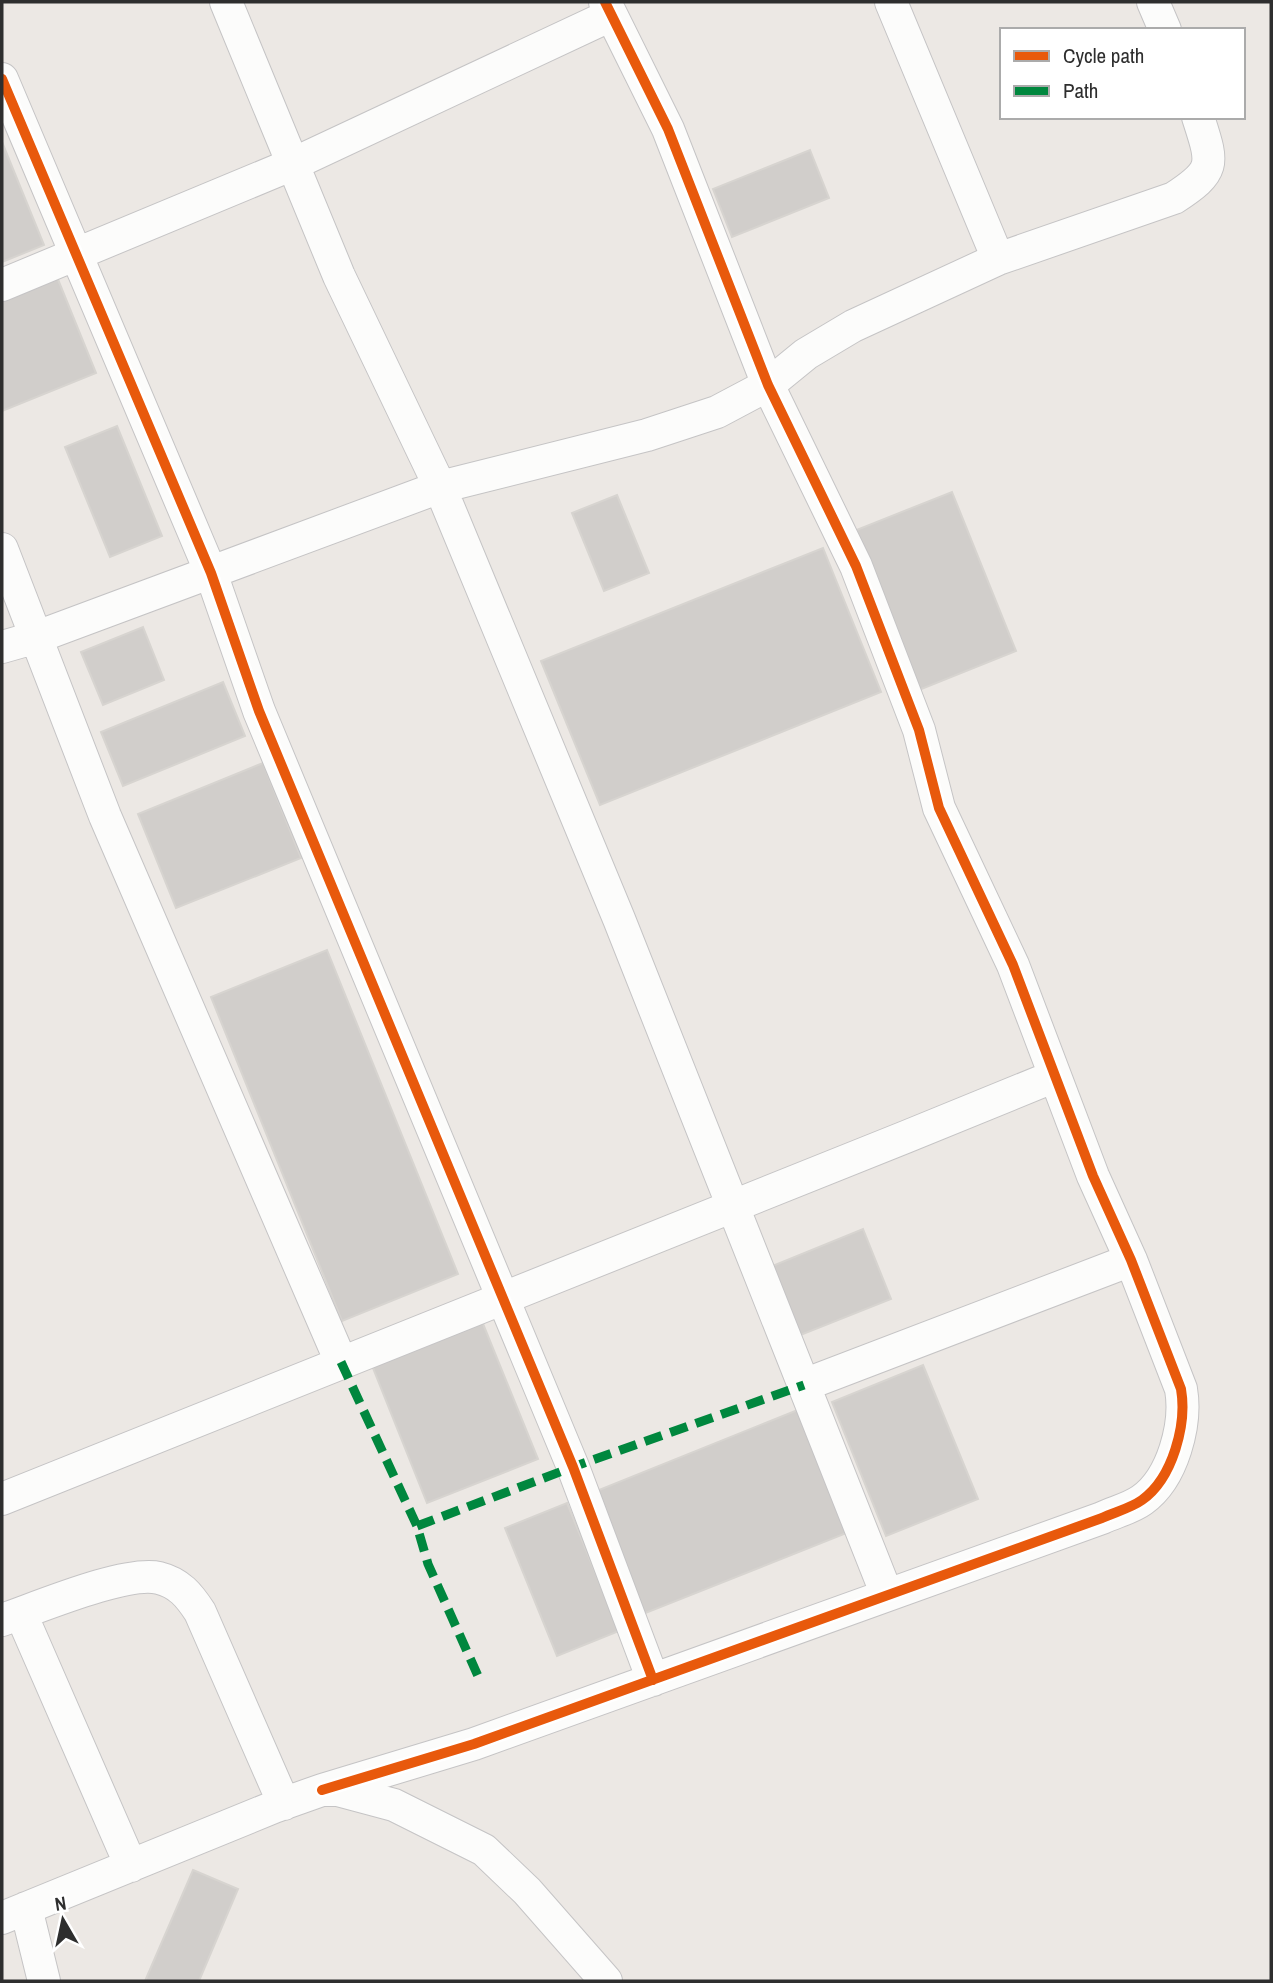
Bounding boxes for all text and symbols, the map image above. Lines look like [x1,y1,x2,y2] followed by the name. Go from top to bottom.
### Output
[1000,28,1245,119] legend
[1063,41,1144,70] text: Cycle path
[1063,76,1098,105] text: Path
[28,1885,98,1955] north arrow
[53,1889,68,1917] text: N

